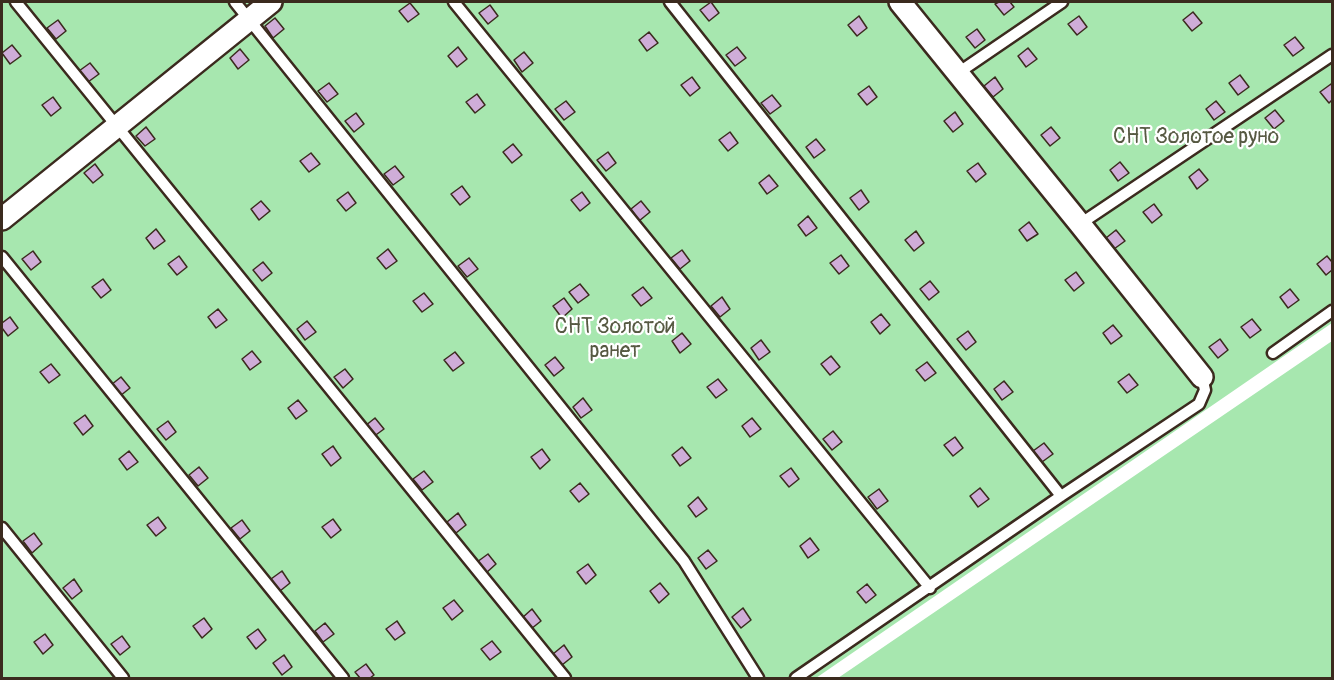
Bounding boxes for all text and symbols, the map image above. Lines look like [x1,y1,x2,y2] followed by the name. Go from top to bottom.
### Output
[1113,125,1279,151] park label: СНТ Золотое руно
[555,315,675,365] park label: СНТ Золотой ранет

